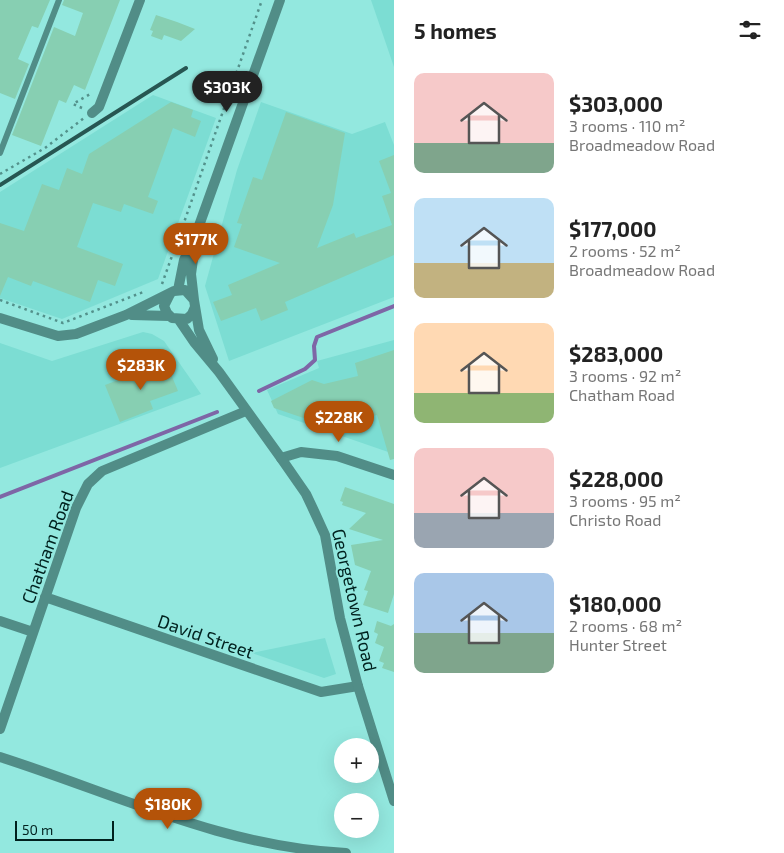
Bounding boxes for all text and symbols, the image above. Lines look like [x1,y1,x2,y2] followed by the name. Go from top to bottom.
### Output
[736,16,764,44] icon: filters
[414,18,497,43] text: 5 homes
[192,70,262,113] pin: $303K
[203,77,251,96] text: $303K
[569,91,663,116] text: $303,000
[454,93,514,153] icon: home
[569,116,686,135] text: 3 rooms · 110 m²
[569,135,715,154] text: Broadmeadow Road
[569,216,656,241] text: $177,000
[454,218,514,278] icon: home
[161,222,231,265] pin: $177K
[174,229,218,248] text: $177K
[569,241,681,260] text: 2 rooms · 52 m²
[569,260,715,279] text: Broadmeadow Road
[569,341,663,366] text: $283,000
[454,343,514,403] icon: home
[106,348,176,391] pin: $283K
[117,355,165,374] text: $283K
[569,366,681,385] text: 3 rooms · 92 m²
[569,385,675,404] text: Chatham Road
[304,400,374,443] pin: $228K
[315,407,363,426] text: $228K
[569,466,664,491] text: $228,000
[454,468,514,528] icon: home
[16,487,78,607] street label: Chatham Road
[569,491,681,510] text: 3 rooms · 95 m²
[569,510,662,529] text: Christo Road
[328,527,382,673] street label: Georgetown Road
[569,591,661,616] text: $180,000
[454,593,514,653] icon: home
[155,609,257,663] street label: David Street
[569,616,682,635] text: 2 rooms · 68 m²
[569,635,667,654] text: Hunter Street
[334,738,379,838] map controls
[334,738,379,783] button: +
[133,788,203,830] pin: $180K
[334,793,379,838] button: −
[145,794,191,813] text: $180K
[15,818,114,841] scale bar
[22,821,53,838] text: 50 m

